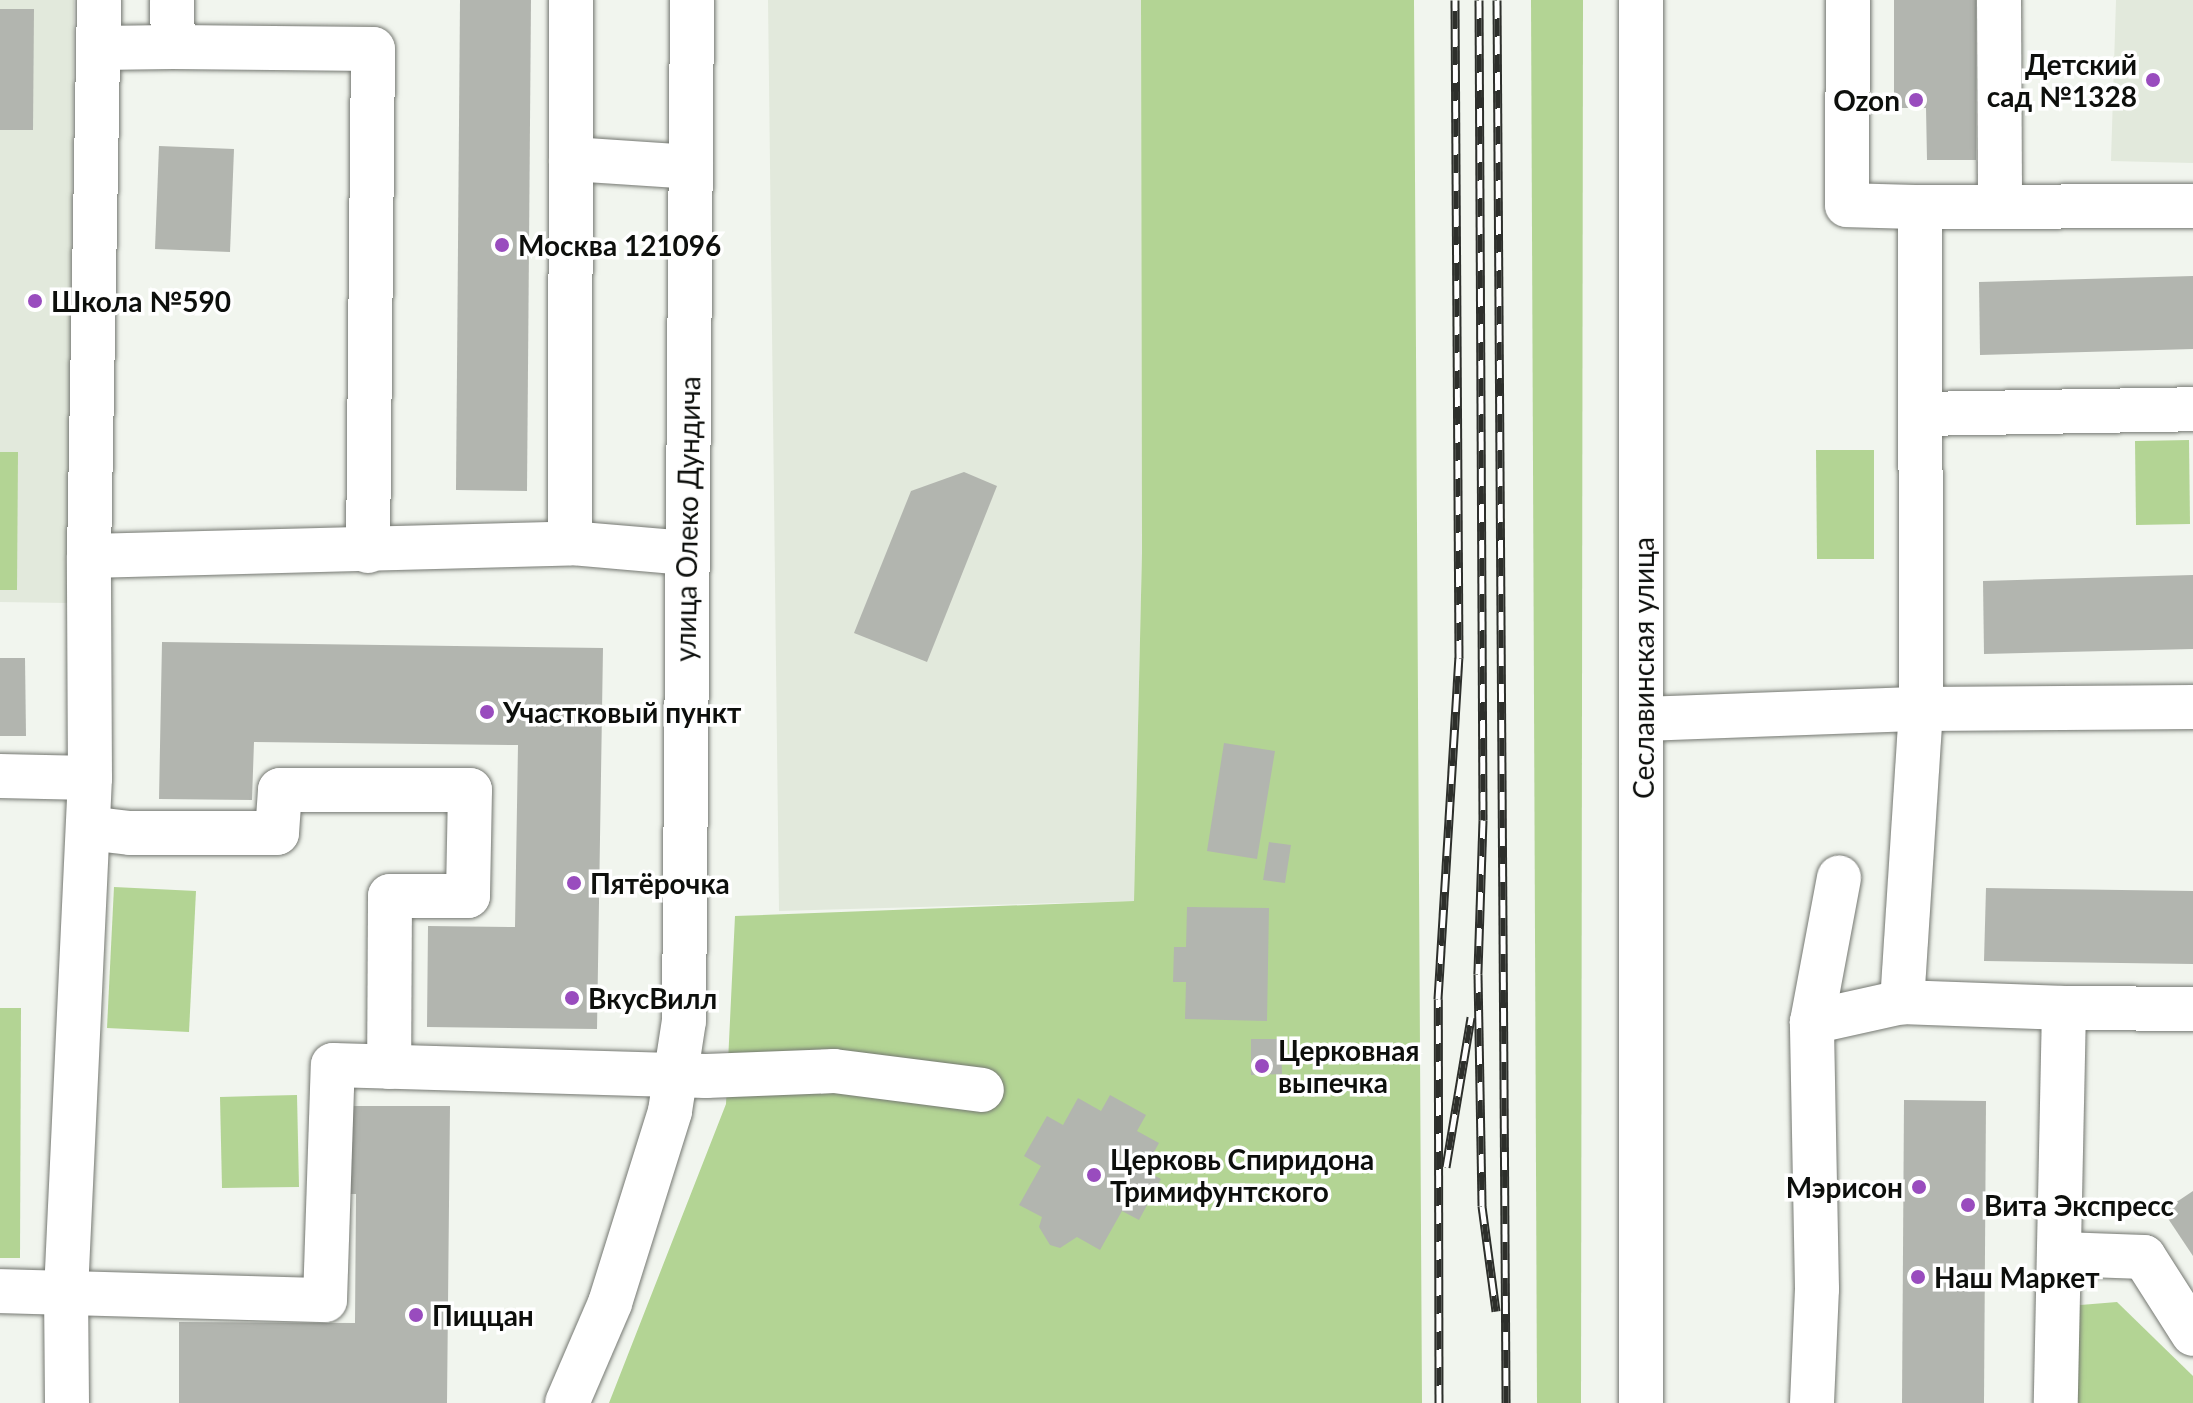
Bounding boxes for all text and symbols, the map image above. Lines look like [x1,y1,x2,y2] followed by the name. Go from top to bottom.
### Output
[1987,47,2137,113] place label: Детский сад №1328
[2144,71,2162,89] marker: Детский сад №1328
[1833,83,1900,117] place label: Ozon
[1907,91,1925,109] marker: Ozon
[518,228,721,262] place label: Москва 121096
[493,236,511,254] marker: Москва 121096
[51,284,231,318] place label: Школа №590
[26,292,44,310] marker: Школа №590
[668,376,706,662] street label: улица Олеко Дундича
[1626,537,1660,799] street label: Сеславинская улица
[503,695,741,729] place label: Участковый пункт
[478,703,496,721] marker: Участковый пункт
[590,866,730,900] place label: Пятёрочка
[565,874,583,892] marker: Пятёрочка
[588,981,717,1015] place label: ВкусВилл
[563,989,581,1007] marker: ВкусВилл
[1278,1033,1420,1099] place label: Церковная выпечка
[1253,1057,1271,1075] marker: Церковная выпечка
[1110,1142,1374,1208] place label: Церковь Спиридона Тримифунтского
[1085,1166,1103,1184] marker: Церковь Спиридона Тримифунтского
[1786,1170,1903,1204] place label: Мэрисон
[1910,1178,1928,1196] marker: Мэрисон
[1984,1188,2174,1222] place label: Вита Экспресс
[1959,1196,1977,1214] marker: Вита Экспресс
[1934,1260,2100,1294] place label: Наш Маркет
[1909,1268,1927,1286] marker: Наш Маркет
[432,1298,534,1332] place label: Пиццан
[407,1306,425,1324] marker: Пиццан

